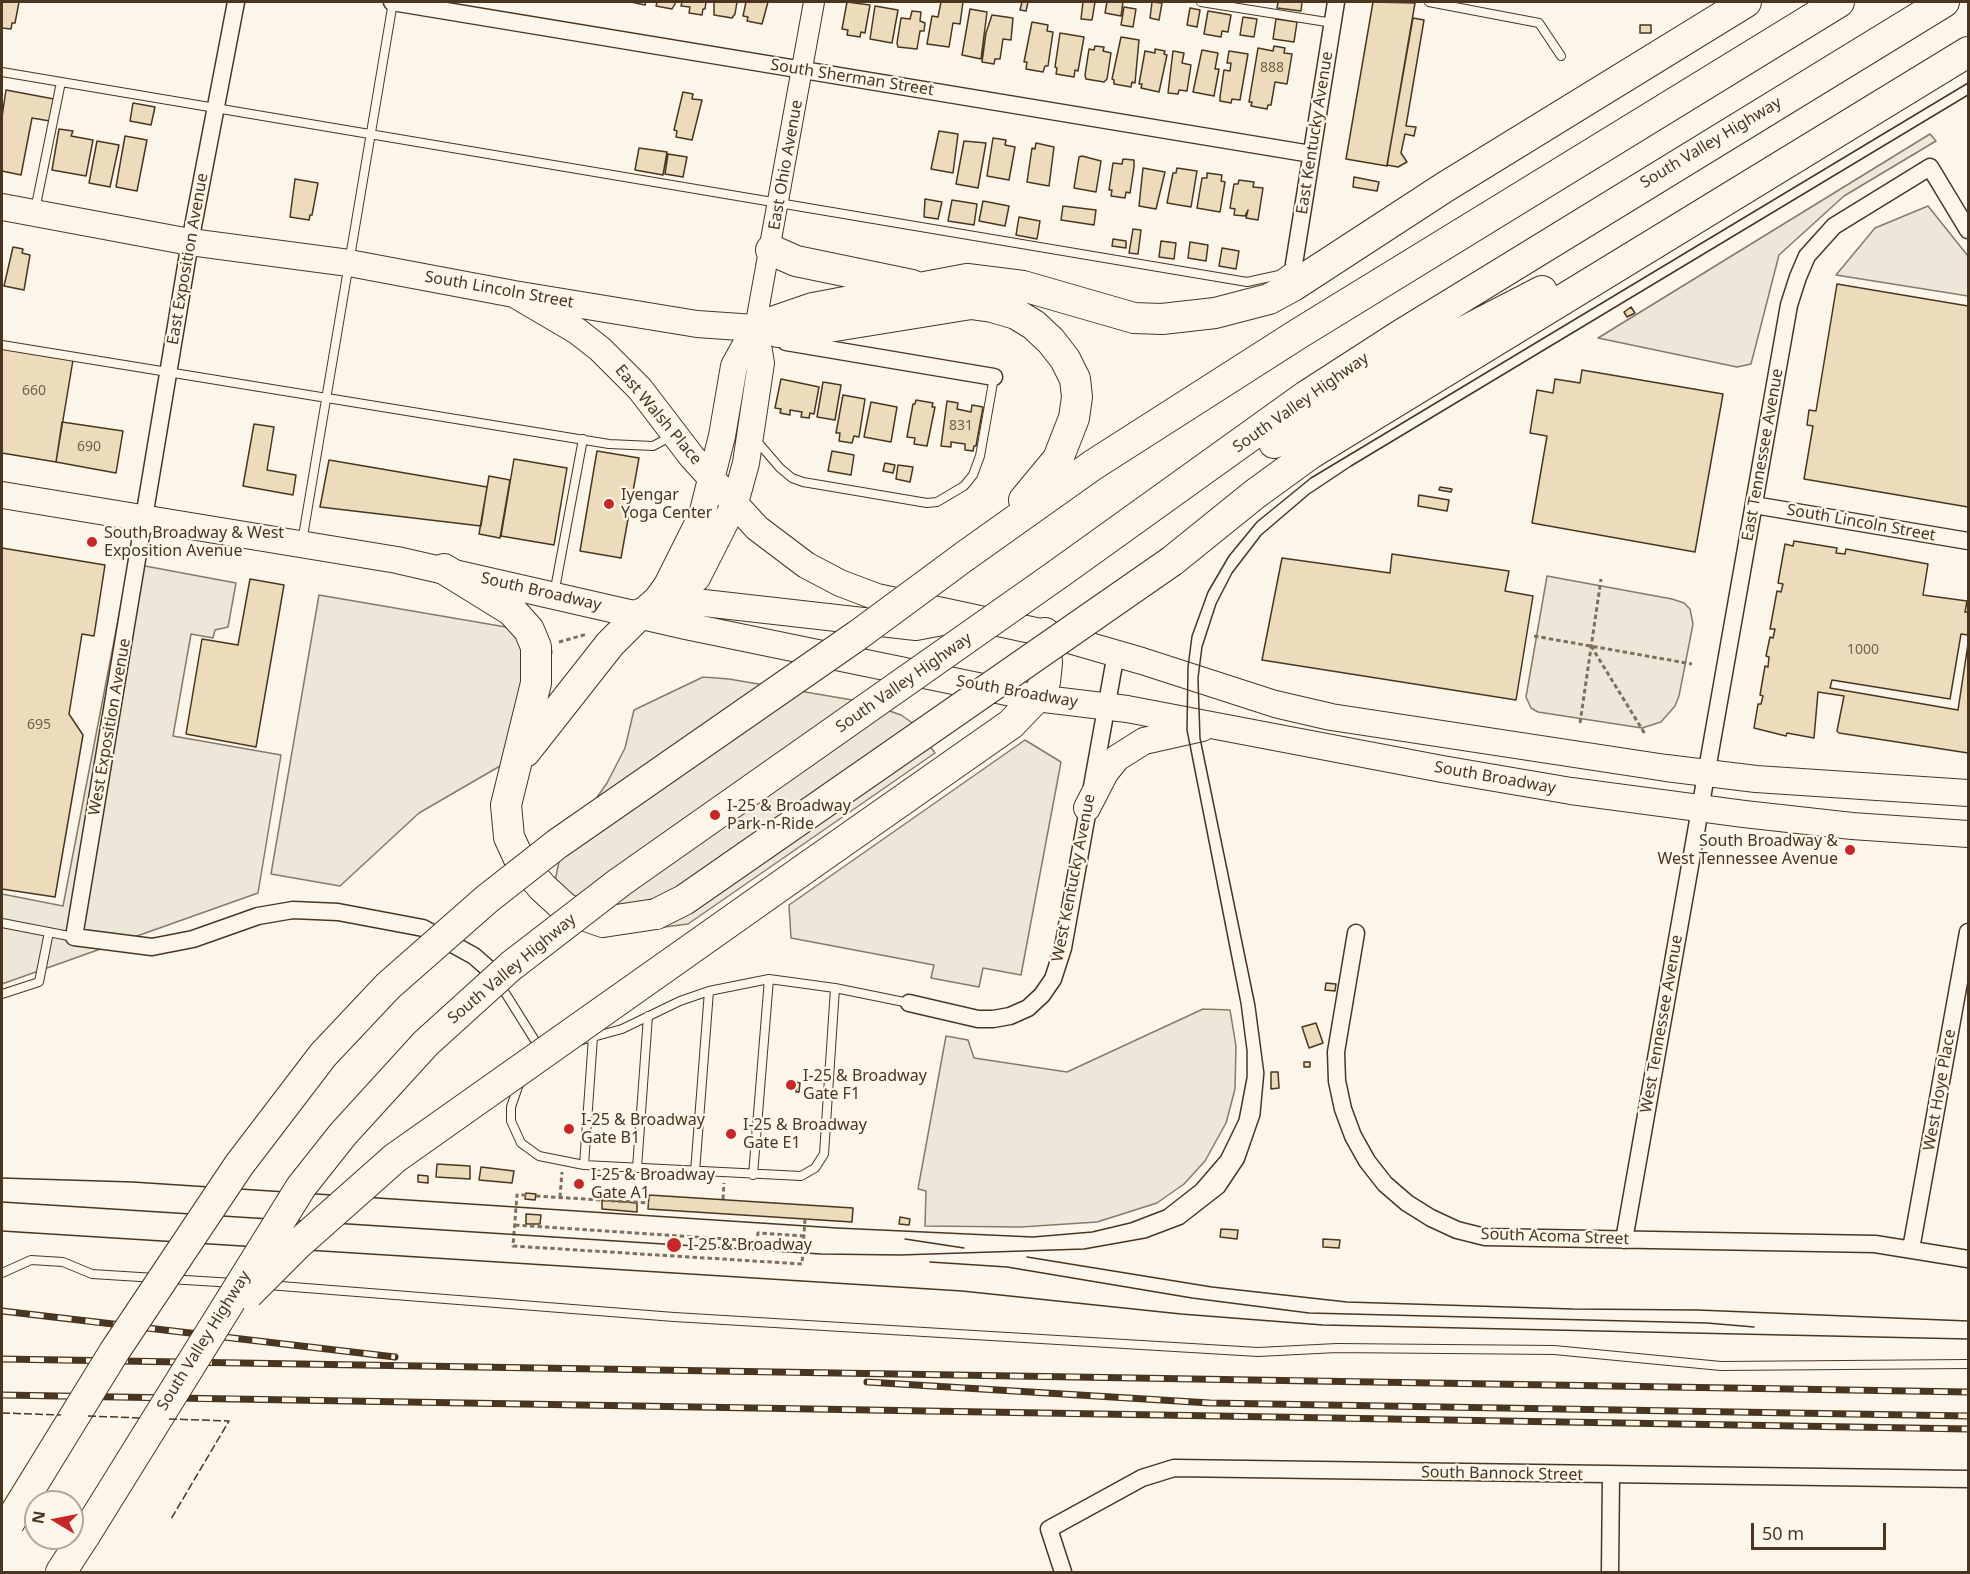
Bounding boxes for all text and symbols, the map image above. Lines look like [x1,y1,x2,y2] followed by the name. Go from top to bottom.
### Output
[1293,50,1337,216] street label: East Kentucky Avenue
[769,56,935,100] street label: South Sherman Street
[1260,60,1284,76] house number: 888
[1637,93,1785,193] street label: South Valley Highway
[765,98,807,232] street label: East Ohio Avenue
[163,172,213,346] street label: East Exposition Avenue
[423,267,575,313] street label: South Lincoln Street
[1229,349,1373,457] street label: South Valley Highway
[611,361,705,469] street label: East Walsh Place
[1738,367,1788,543] street label: East Tennessee Avenue
[22,383,46,399] house number: 660
[949,418,973,434] house number: 831
[77,439,101,455] house number: 690
[621,485,712,523] place label: Iyengar Yoga Center
[602,497,616,511] marker: Iyengar Yoga Center
[1785,500,1937,546] street label: South Lincoln Street
[104,523,284,561] place label: South Broadway & West Exposition Avenue
[85,535,99,549] marker: South Broadway & West Exposition Avenue
[479,569,603,615] street label: South Broadway
[832,629,976,737] street label: South Valley Highway
[85,637,135,817] street label: West Exposition Avenue
[1847,642,1879,658] house number: 1000
[955,672,1079,712] street label: South Broadway
[27,717,51,733] house number: 695
[1433,758,1557,798] street label: South Broadway
[1048,793,1100,963] street label: West Kentucky Avenue
[727,796,851,834] place label: I-25 & Broadway Park-n-Ride
[708,808,722,822] marker: I-25 & Broadway Park-n-Ride
[1658,831,1838,869] place label: South Broadway & West Tennessee Avenue
[1843,843,1857,857] marker: South Broadway & West Tennessee Avenue
[444,910,580,1028] street label: South Valley Highway
[1637,933,1687,1115] street label: West Tennessee Avenue
[1920,1028,1960,1152] street label: West Hoye Place
[803,1066,927,1104] place label: I-25 & Broadway Gate F1
[784,1078,798,1092] marker: I-25 & Broadway Gate F1
[581,1110,705,1148] place label: I-25 & Broadway Gate B1
[743,1115,867,1153] place label: I-25 & Broadway Gate E1
[562,1122,576,1136] marker: I-25 & Broadway Gate B1
[724,1127,738,1141] marker: I-25 & Broadway Gate E1
[591,1165,715,1203] place label: I-25 & Broadway Gate A1
[572,1177,586,1191] marker: I-25 & Broadway Gate A1
[1480,1225,1630,1249] street label: South Acoma Street
[688,1235,812,1255] place label: I-25 & Broadway
[665,1236,683,1254] marker: I-25 & Broadway
[153,1268,255,1414] street label: South Valley Highway
[1421,1463,1583,1485] street label: South Bannock Street
[24,1490,84,1550] north arrow
[26,1509,50,1526] text: N
[1754,1511,1889,1549] scale bar
[1762,1521,1804,1545] text: 50 m

